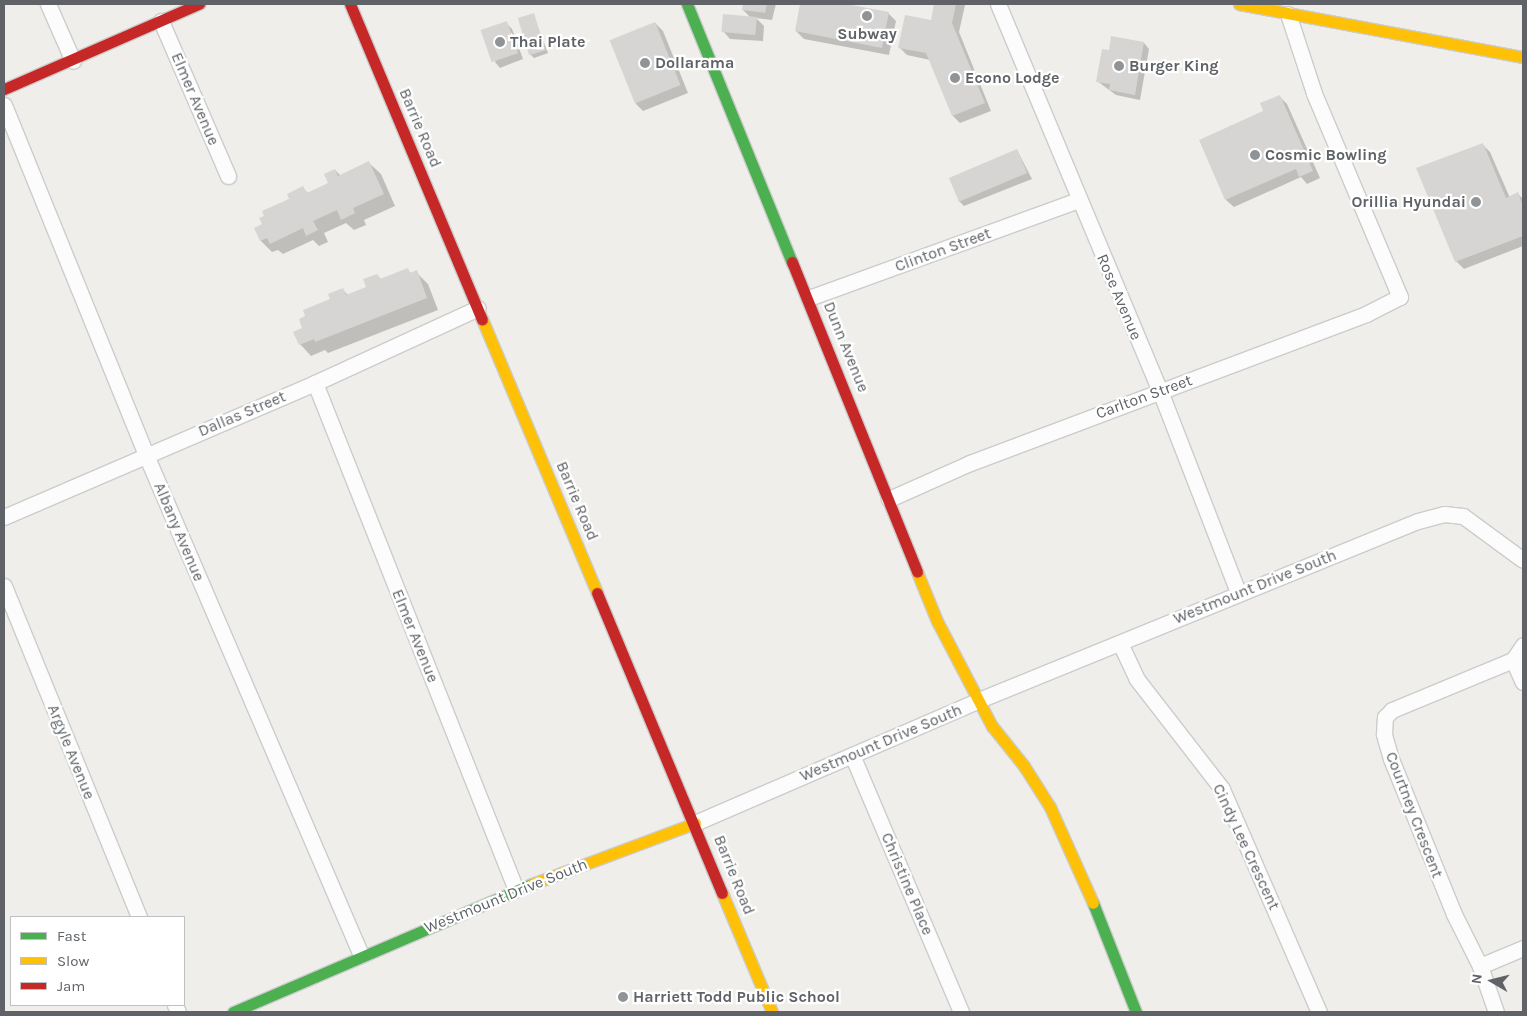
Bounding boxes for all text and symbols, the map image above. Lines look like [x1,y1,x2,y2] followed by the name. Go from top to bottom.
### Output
[861,10,873,22] marker: Subway
[837,24,897,44] place label: Subway
[510,32,585,52] place label: Thai Plate
[494,36,506,48] marker: Thai Plate
[167,50,223,148] street label: Elmer Avenue
[655,53,734,73] place label: Dollarama
[1129,56,1219,76] place label: Burger King
[639,57,651,69] marker: Dollarama
[1113,60,1125,72] marker: Burger King
[965,68,1060,88] place label: Econo Lodge
[949,72,961,84] marker: Econo Lodge
[395,86,445,170] street label: Barrie Road
[1265,145,1387,165] place label: Cosmic Bowling
[1249,149,1261,161] marker: Cosmic Bowling
[1351,192,1466,212] place label: Orillia Hyundai
[1470,196,1482,208] marker: Orillia Hyundai
[892,224,994,276] street label: Clinton Street
[1092,251,1146,343] street label: Rose Avenue
[819,299,873,395] street label: Dunn Avenue
[1093,371,1195,423] street label: Carlton Street
[195,387,289,441] street label: Dallas Street
[552,459,602,543] street label: Barrie Road
[150,480,208,584] street label: Albany Avenue
[1171,545,1339,629] street label: Westmount Drive South
[388,587,442,685] street label: Elmer Avenue
[797,700,965,786] street label: Westmount Drive South
[43,702,99,802] street label: Argyle Avenue
[1381,749,1447,881] street label: Courtney Crescent
[1208,781,1284,913] street label: Cindy Lee Crescent
[877,830,937,938] street label: Christine Place
[709,832,759,918] street label: Barrie Road
[422,854,590,938] street label: Westmount Drive South
[10,916,185,1006] legend
[57,927,86,945] text: Fast
[57,952,89,970] text: Slow
[1467,956,1517,1006] north arrow
[1468,973,1486,985] text: N
[57,977,85,995] text: Jam
[633,987,840,1007] place label: Harriett Todd Public School
[617,991,629,1003] marker: Harriett Todd Public School

